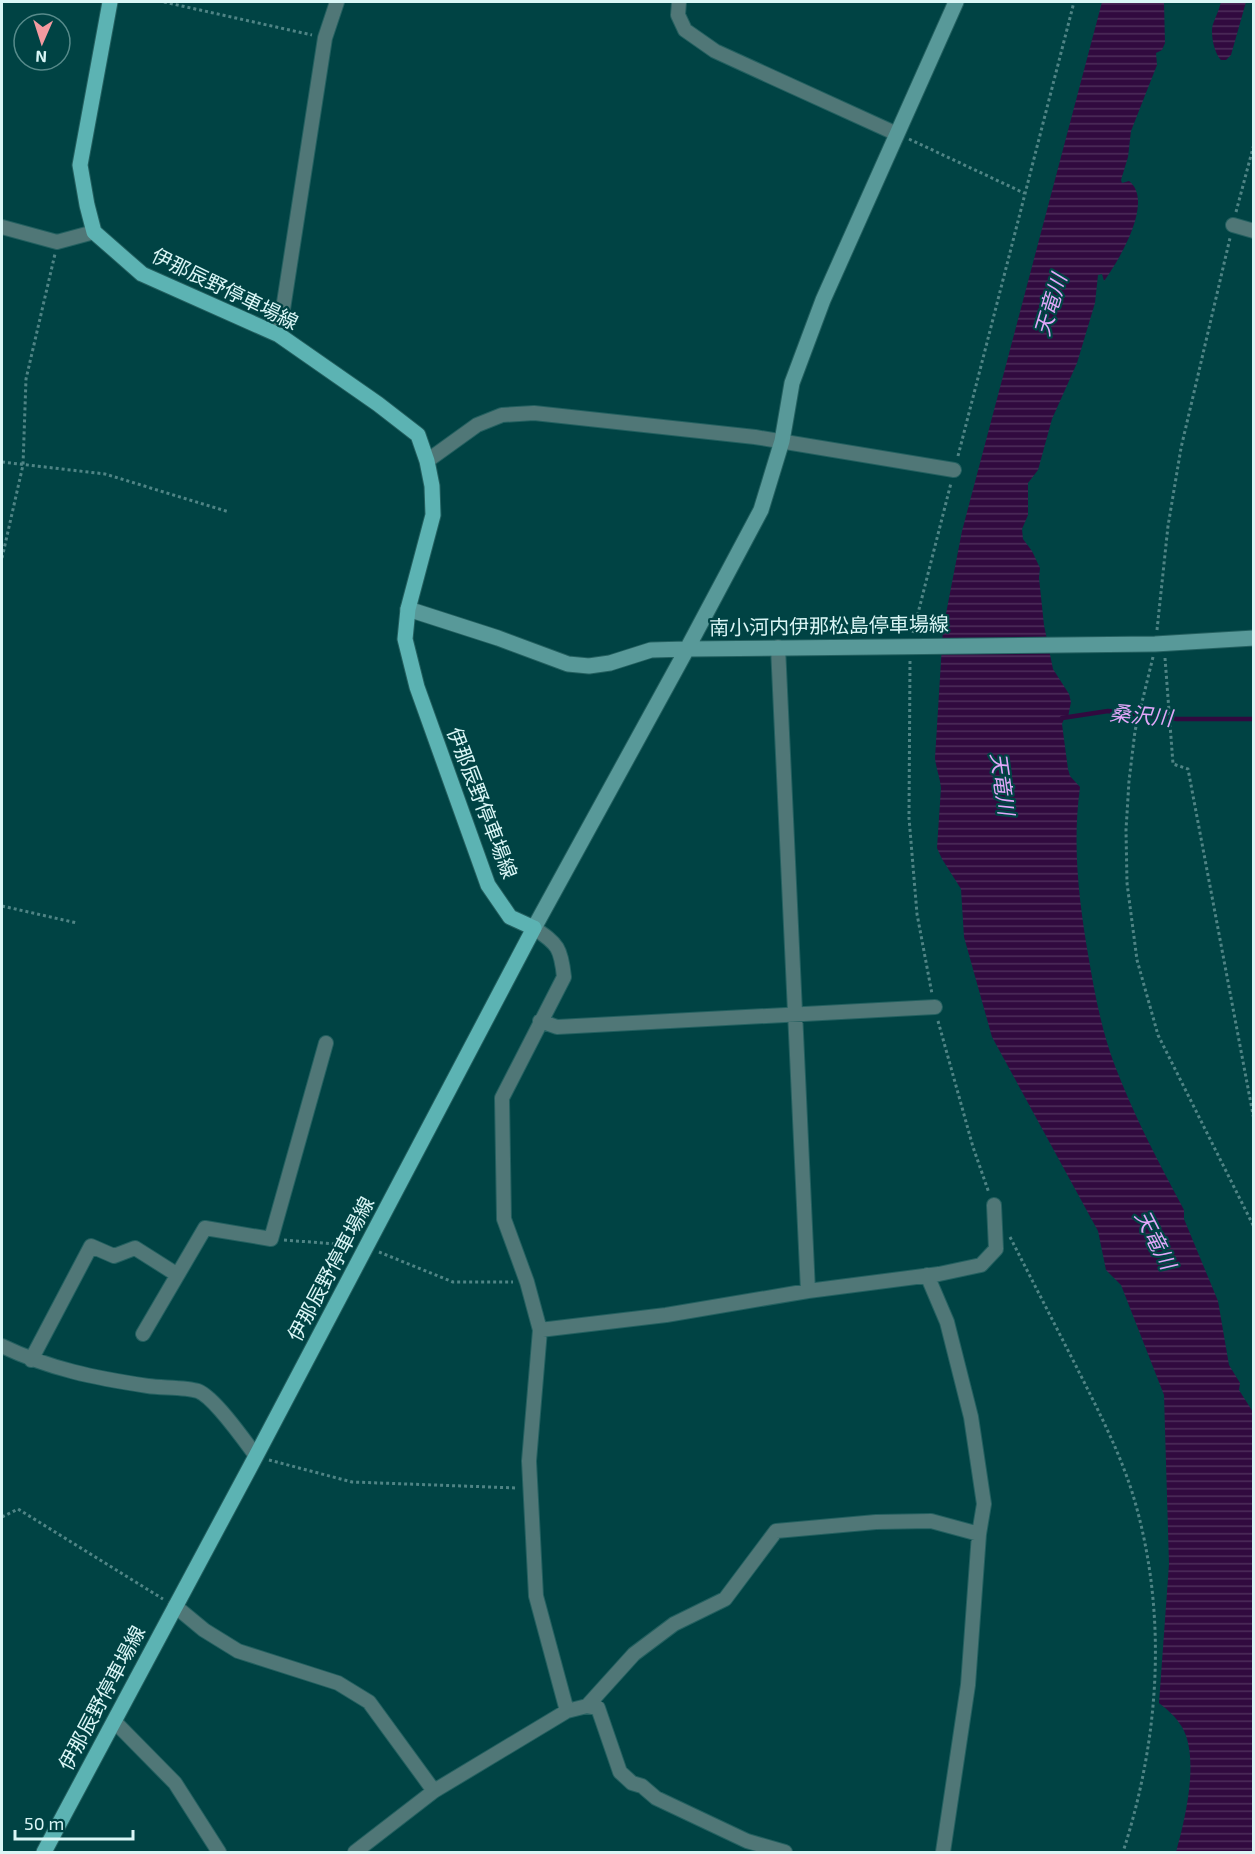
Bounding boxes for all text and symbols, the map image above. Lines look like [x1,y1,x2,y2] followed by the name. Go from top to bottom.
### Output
[12,12,72,72] north arrow
[35,48,47,67] text: N
[148,242,303,334] street label: 伊那辰野停車場線
[1028,269,1071,338] water label: 天竜川
[709,611,949,639] street label: 南小河内伊那松島停車場線
[1109,699,1176,730] water label: 桑沢川
[443,724,523,882] street label: 伊那辰野停車場線
[987,751,1021,819] water label: 天竜川
[282,1192,378,1345] street label: 伊那辰野停車場線
[1131,1206,1183,1275] water label: 天竜川
[53,1621,149,1774] street label: 伊那辰野停車場線
[15,1803,134,1841] scale bar
[24,1812,64,1834] text: 50 m

